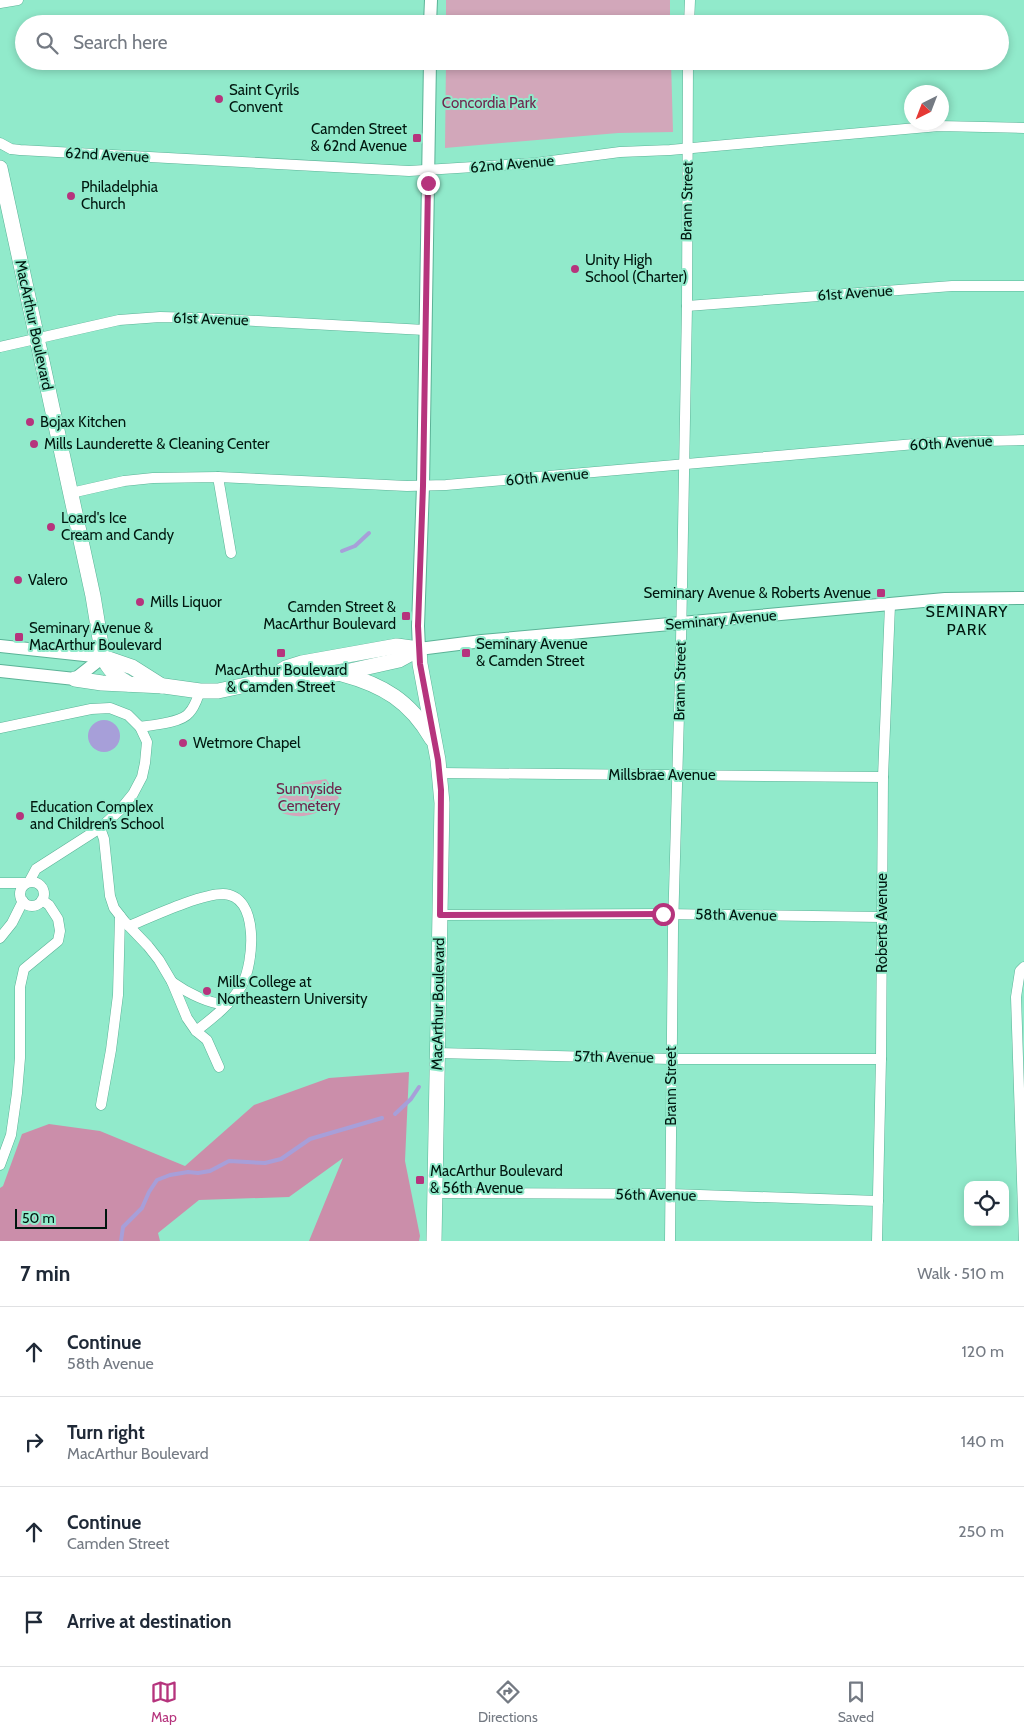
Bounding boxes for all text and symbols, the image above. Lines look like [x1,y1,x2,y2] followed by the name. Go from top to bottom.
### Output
[15,15,1009,70] search box
[33,29,61,57] icon: search
[73,31,167,54] text: Search here
[229,81,299,116] place label: Saint Cyrils Convent
[904,85,949,130] north arrow
[213,93,225,105] marker: Saint Cyrils Convent
[442,94,536,112] park label: Concordia Park
[310,120,407,155] place label: Camden Street & 62nd Avenue
[411,132,423,144] marker: Camden Street & 62nd Avenue
[65,144,150,166] street label: 62nd Avenue
[469,151,555,177] street label: 62nd Avenue
[677,161,697,241] street label: Brann Street
[417,172,440,195] route end
[81,178,159,213] place label: Philadelphia Church
[65,190,77,202] marker: Philadelphia Church
[585,251,687,286] place label: Unity High School (Charter)
[11,258,57,392] street label: MacArthur Boulevard
[569,263,581,275] marker: Unity High School (Charter)
[817,281,894,305] street label: 61st Avenue
[173,309,249,329] street label: 61st Avenue
[40,413,126,431] place label: Bojax Kitchen
[24,416,36,428] marker: Bojax Kitchen
[909,432,993,454] street label: 60th Avenue
[44,435,270,453] place label: Mills Launderette & Cleaning Center
[28,438,40,450] marker: Mills Launderette & Cleaning Center
[505,464,589,490] street label: 60th Avenue
[61,509,175,544] place label: Loard's Ice Cream and Candy
[45,521,57,533] marker: Loard's Ice Cream and Candy
[28,571,68,589] place label: Valero
[12,574,24,586] marker: Valero
[644,584,871,602] place label: Seminary Avenue & Roberts Avenue
[875,587,887,599] marker: Seminary Avenue & Roberts Avenue
[150,593,222,611] place label: Mills Liquor
[134,596,146,608] marker: Mills Liquor
[263,598,396,633] place label: Camden Street & MacArthur Boulevard
[926,602,1008,639] district label: SEMINARY PARK
[665,606,778,634] street label: Seminary Avenue
[400,610,412,622] marker: Camden Street & MacArthur Boulevard
[29,619,162,654] place label: Seminary Avenue & MacArthur Boulevard
[13,631,25,643] marker: Seminary Avenue & MacArthur Boulevard
[476,635,588,670] place label: Seminary Avenue & Camden Street
[670,641,690,721] street label: Brann Street
[275,647,287,659] marker: MacArthur Boulevard & Camden Street
[460,647,472,659] marker: Seminary Avenue & Camden Street
[215,661,347,696] place label: MacArthur Boulevard & Camden Street
[193,734,301,752] place label: Wetmore Chapel
[177,737,189,749] marker: Wetmore Chapel
[608,766,716,784] street label: Millsbrae Avenue
[276,780,342,815] park label: Sunnyside Cemetery
[30,798,165,833] place label: Education Complex and Children’s School
[14,810,26,822] marker: Education Complex and Children’s School
[873,873,891,973] street label: Roberts Avenue
[652,903,675,926] route start
[695,905,777,925] street label: 58th Avenue
[428,937,448,1071] street label: MacArthur Boulevard
[217,973,368,1008] place label: Mills College at Northeastern University
[201,985,213,997] marker: Mills College at Northeastern University
[662,1046,680,1126] street label: Brann Street
[574,1047,654,1067] street label: 57th Avenue
[430,1162,563,1197] place label: MacArthur Boulevard & 56th Avenue
[414,1174,426,1186] marker: MacArthur Boulevard & 56th Avenue
[964,1181,1009,1226] map controls
[964,1181,1009,1226] button: locate
[615,1185,697,1205] street label: 56th Avenue
[15,1206,108,1229] scale bar
[22,1209,55,1227] text: 50 m
[20,1261,70,1286] text: 7 min
[917,1264,1004,1283] text: Walk · 510 m
[67,1331,141,1354] text: Continue
[20,1338,48,1366] icon: ahead
[962,1342,1004,1361] text: 120 m
[67,1354,154,1373] text: 58th Avenue
[67,1421,145,1444] text: Turn right
[20,1428,48,1456] icon: right
[961,1432,1004,1451] text: 140 m
[67,1444,209,1463] text: MacArthur Boulevard
[67,1511,141,1534] text: Continue
[20,1518,48,1546] icon: ahead
[958,1522,1004,1541] text: 250 m
[67,1534,169,1553] text: Camden Street
[20,1608,48,1636] icon: arrive
[67,1610,231,1633] text: Arrive at destination
[150,1678,178,1726] tab: Map
[478,1678,538,1726] tab: Directions
[838,1678,874,1726] tab: Saved

